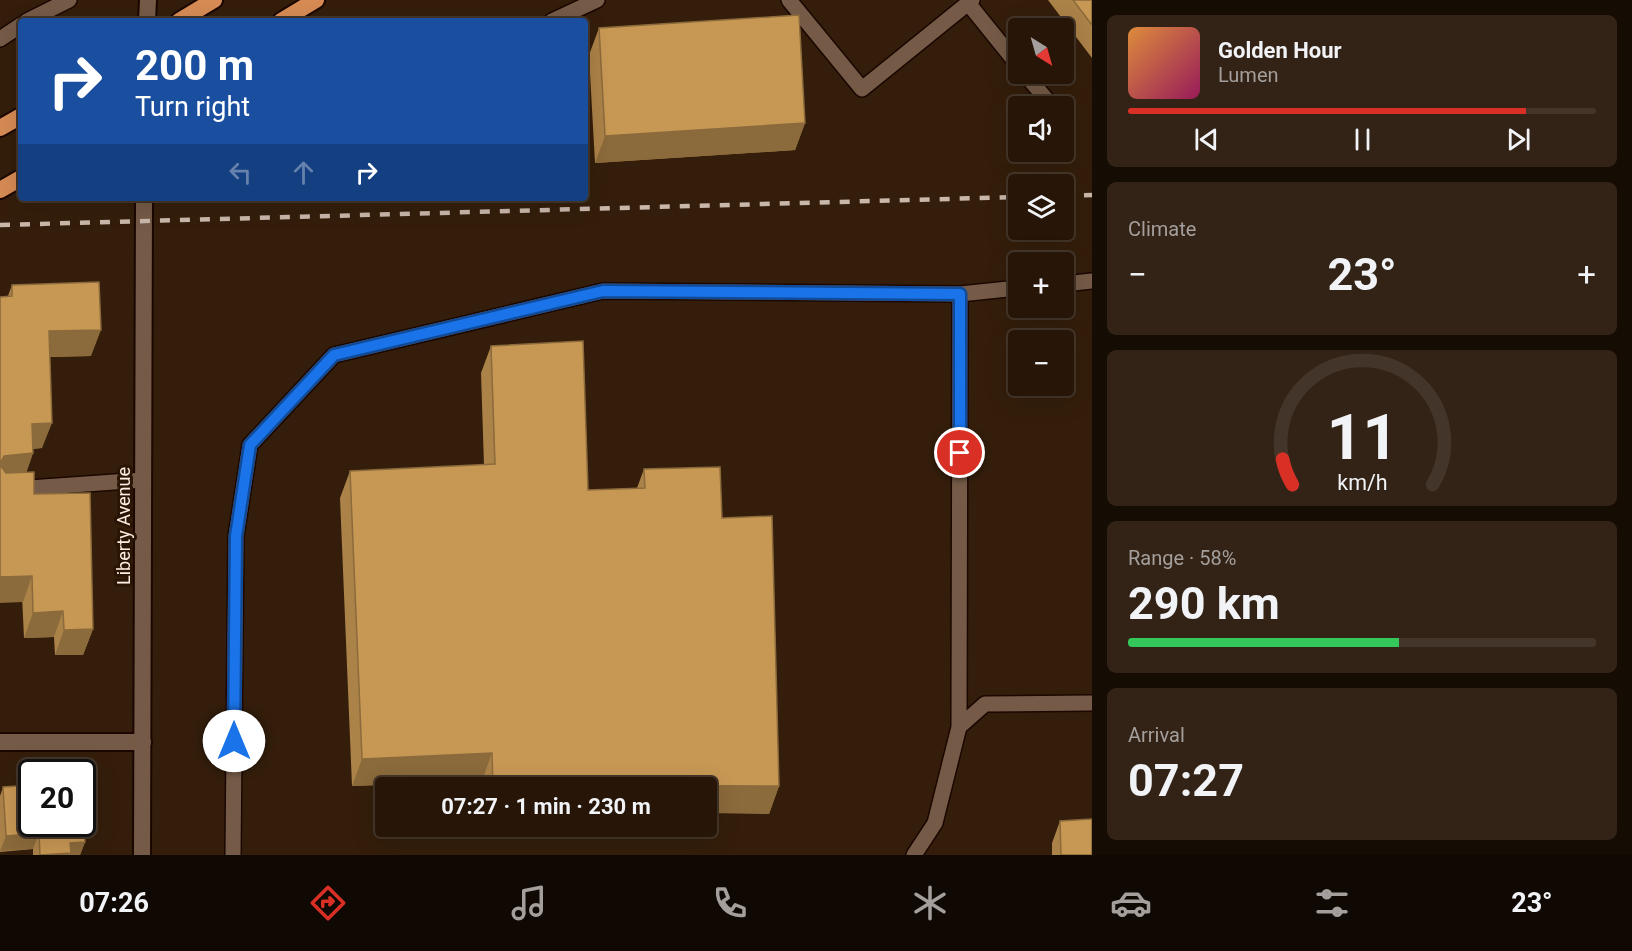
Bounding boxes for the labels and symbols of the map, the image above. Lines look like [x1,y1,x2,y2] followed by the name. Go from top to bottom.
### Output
[1008,18,1074,84] north arrow
[934,427,985,478] pin
[113,467,134,585] street label: Liberty Avenue
[202,709,266,773] position arrow
[18,759,96,837] speed limit sign: 20

